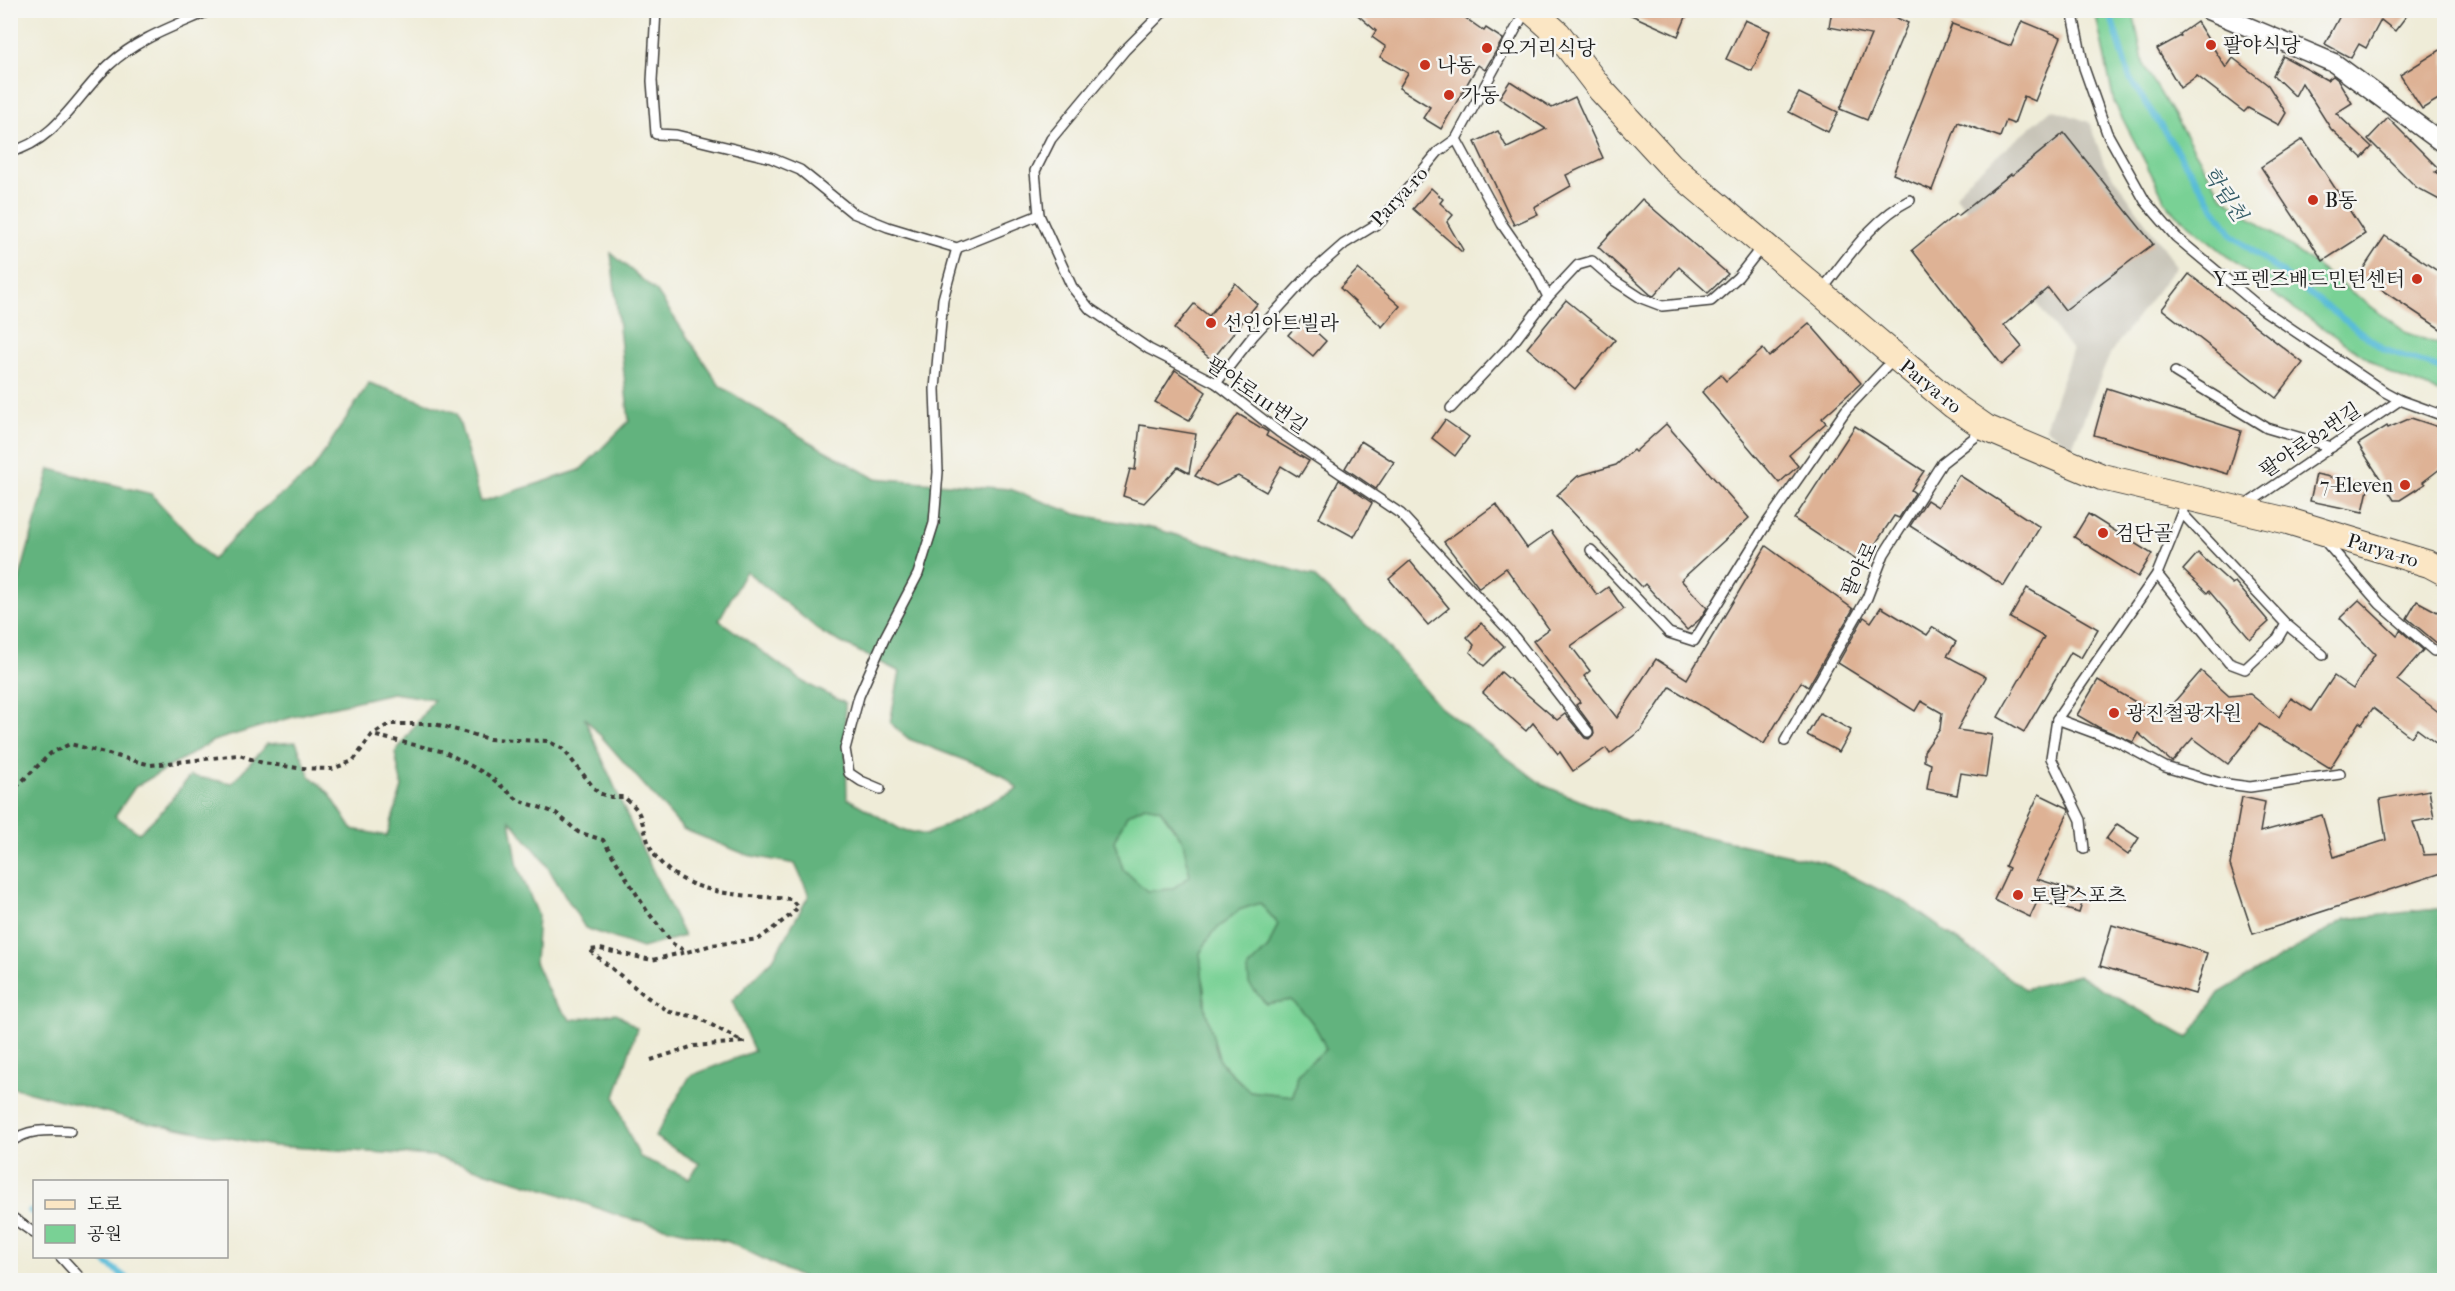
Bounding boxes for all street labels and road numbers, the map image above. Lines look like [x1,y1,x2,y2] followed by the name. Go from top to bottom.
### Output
[1366,162,1433,231] street label: Parya-ro
[1202,352,1312,439] street label: 팔야로111번길
[1895,354,1966,418] street label: Parya-ro
[2255,398,2365,483] street label: 팔야로82번길
[2345,529,2421,572] street label: Parya-ro
[1837,538,1882,600] street label: 팔야로

